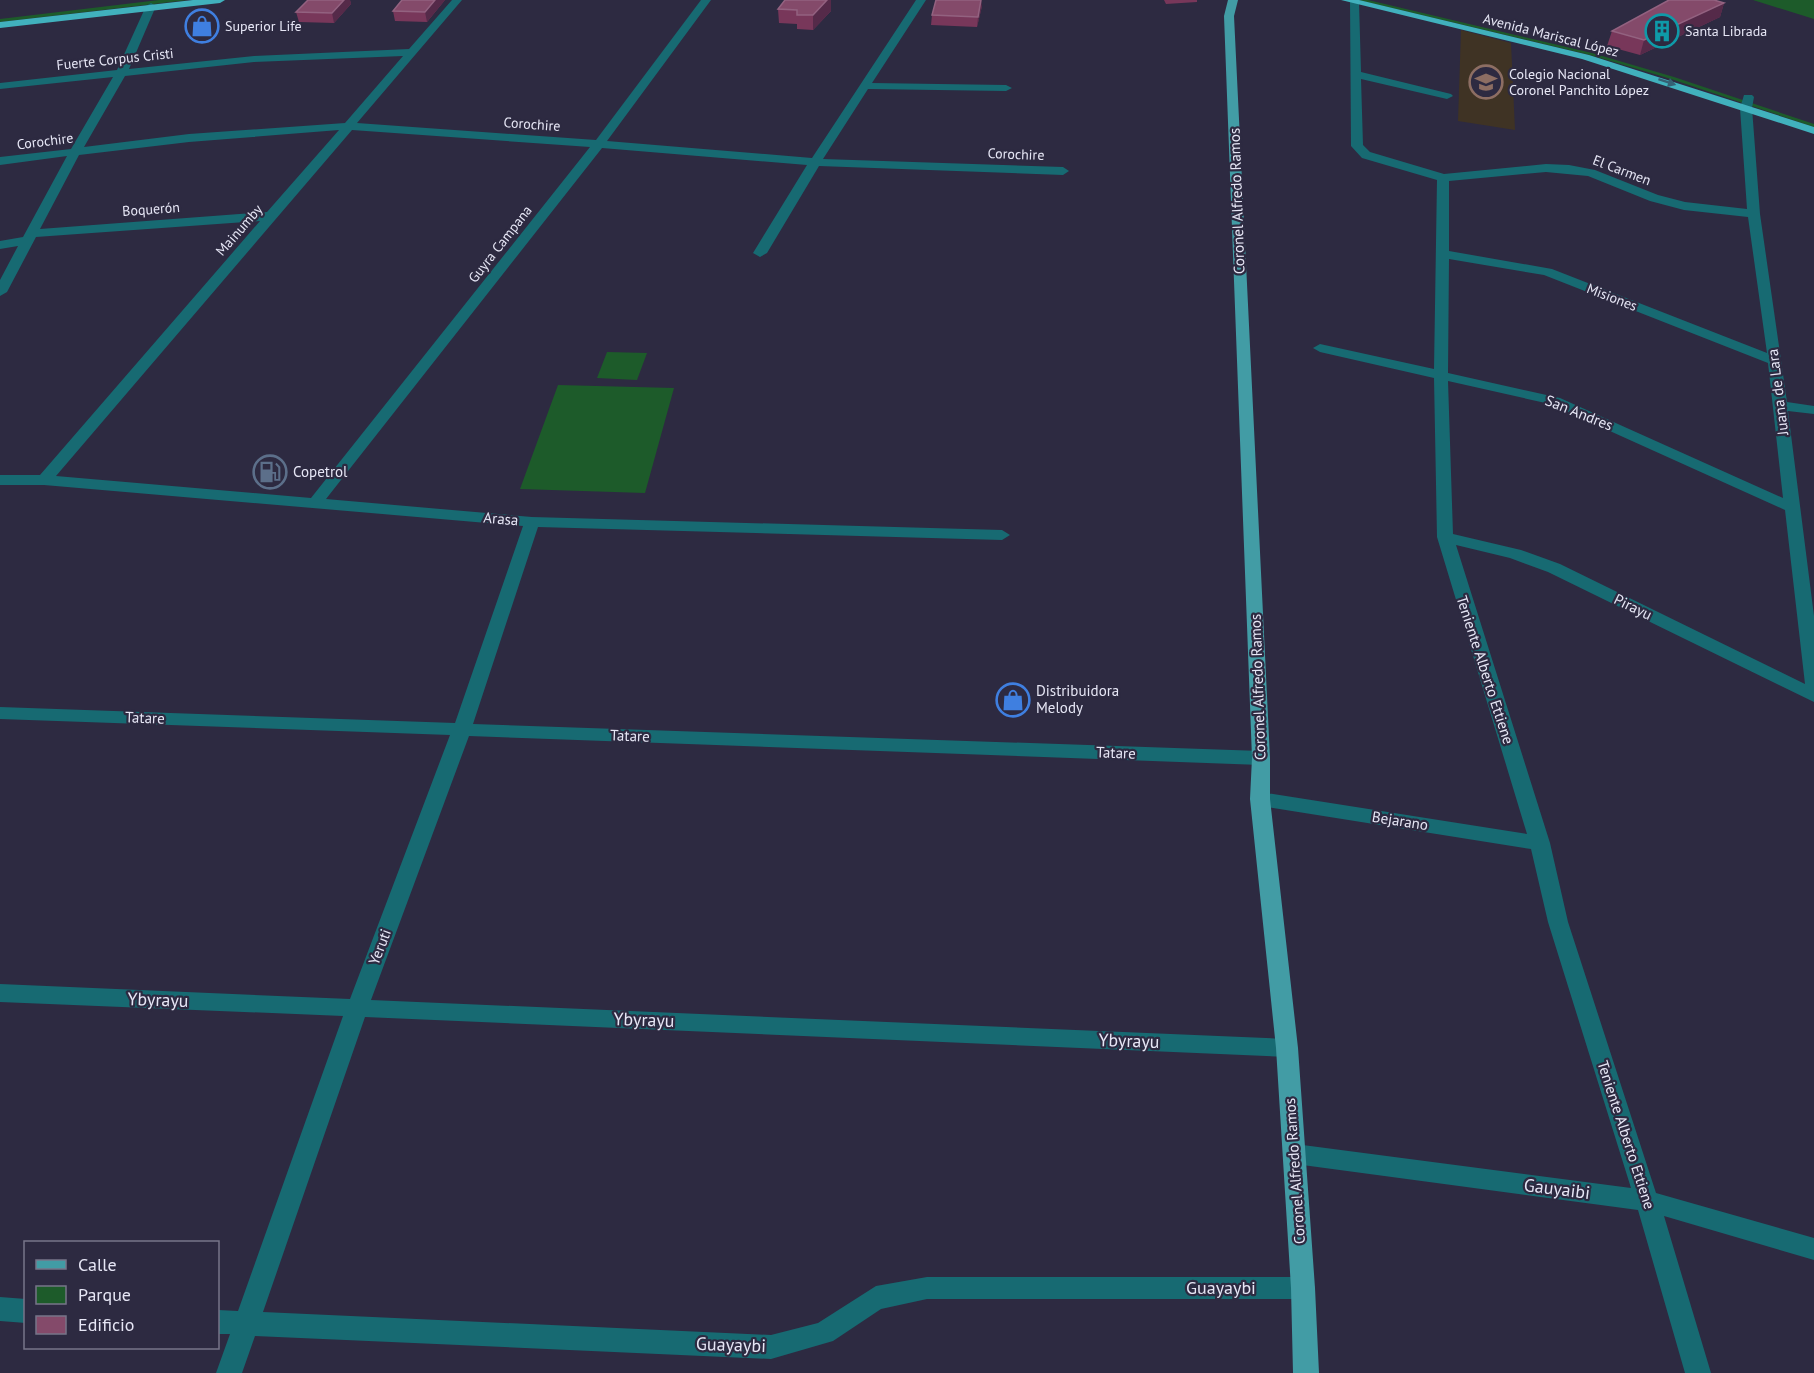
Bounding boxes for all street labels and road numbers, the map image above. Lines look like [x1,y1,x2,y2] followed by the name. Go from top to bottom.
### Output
[1481,9,1621,61] street label: Avenida Mariscal López
[56,44,174,74] street label: Fuerte Corpus Cristi
[503,113,561,135] street label: Corochire
[1224,127,1249,275] street label: Coronel Alfredo Ramos
[16,129,74,153] street label: Corochire
[987,144,1045,164] street label: Corochire
[1590,151,1654,189] street label: El Carmen
[122,198,180,220] street label: Boquerón
[212,200,267,259] street label: Mainumby
[464,202,536,286] street label: Guyra Campana
[1584,279,1640,315] street label: Misiones
[1763,348,1792,437] street label: Juana de Lara
[1543,390,1616,435] street label: San Andres
[483,508,519,529] street label: Arasa
[1611,589,1655,624] street label: Pirayu
[1452,593,1518,747] street label: Teniente Alberto Ettiene
[1245,613,1270,761] street label: Coronel Alfredo Ramos
[125,707,165,728] street label: Tatare
[610,725,650,746] street label: Tatare
[1096,742,1136,763] street label: Tatare
[1371,807,1430,834] street label: Bejarano
[364,926,395,968] street label: Yeruti
[127,987,189,1012] street label: Ybyrayu
[613,1007,675,1032] street label: Ybyrayu
[1098,1028,1160,1053] street label: Ybyrayu
[1593,1058,1659,1212] street label: Teniente Alberto Ettiene
[1280,1097,1309,1245] street label: Coronel Alfredo Ramos
[1523,1173,1591,1204] street label: Gauyaibi
[1186,1276,1256,1299] street label: Guayaybi
[696,1332,766,1357] street label: Guayaybi

